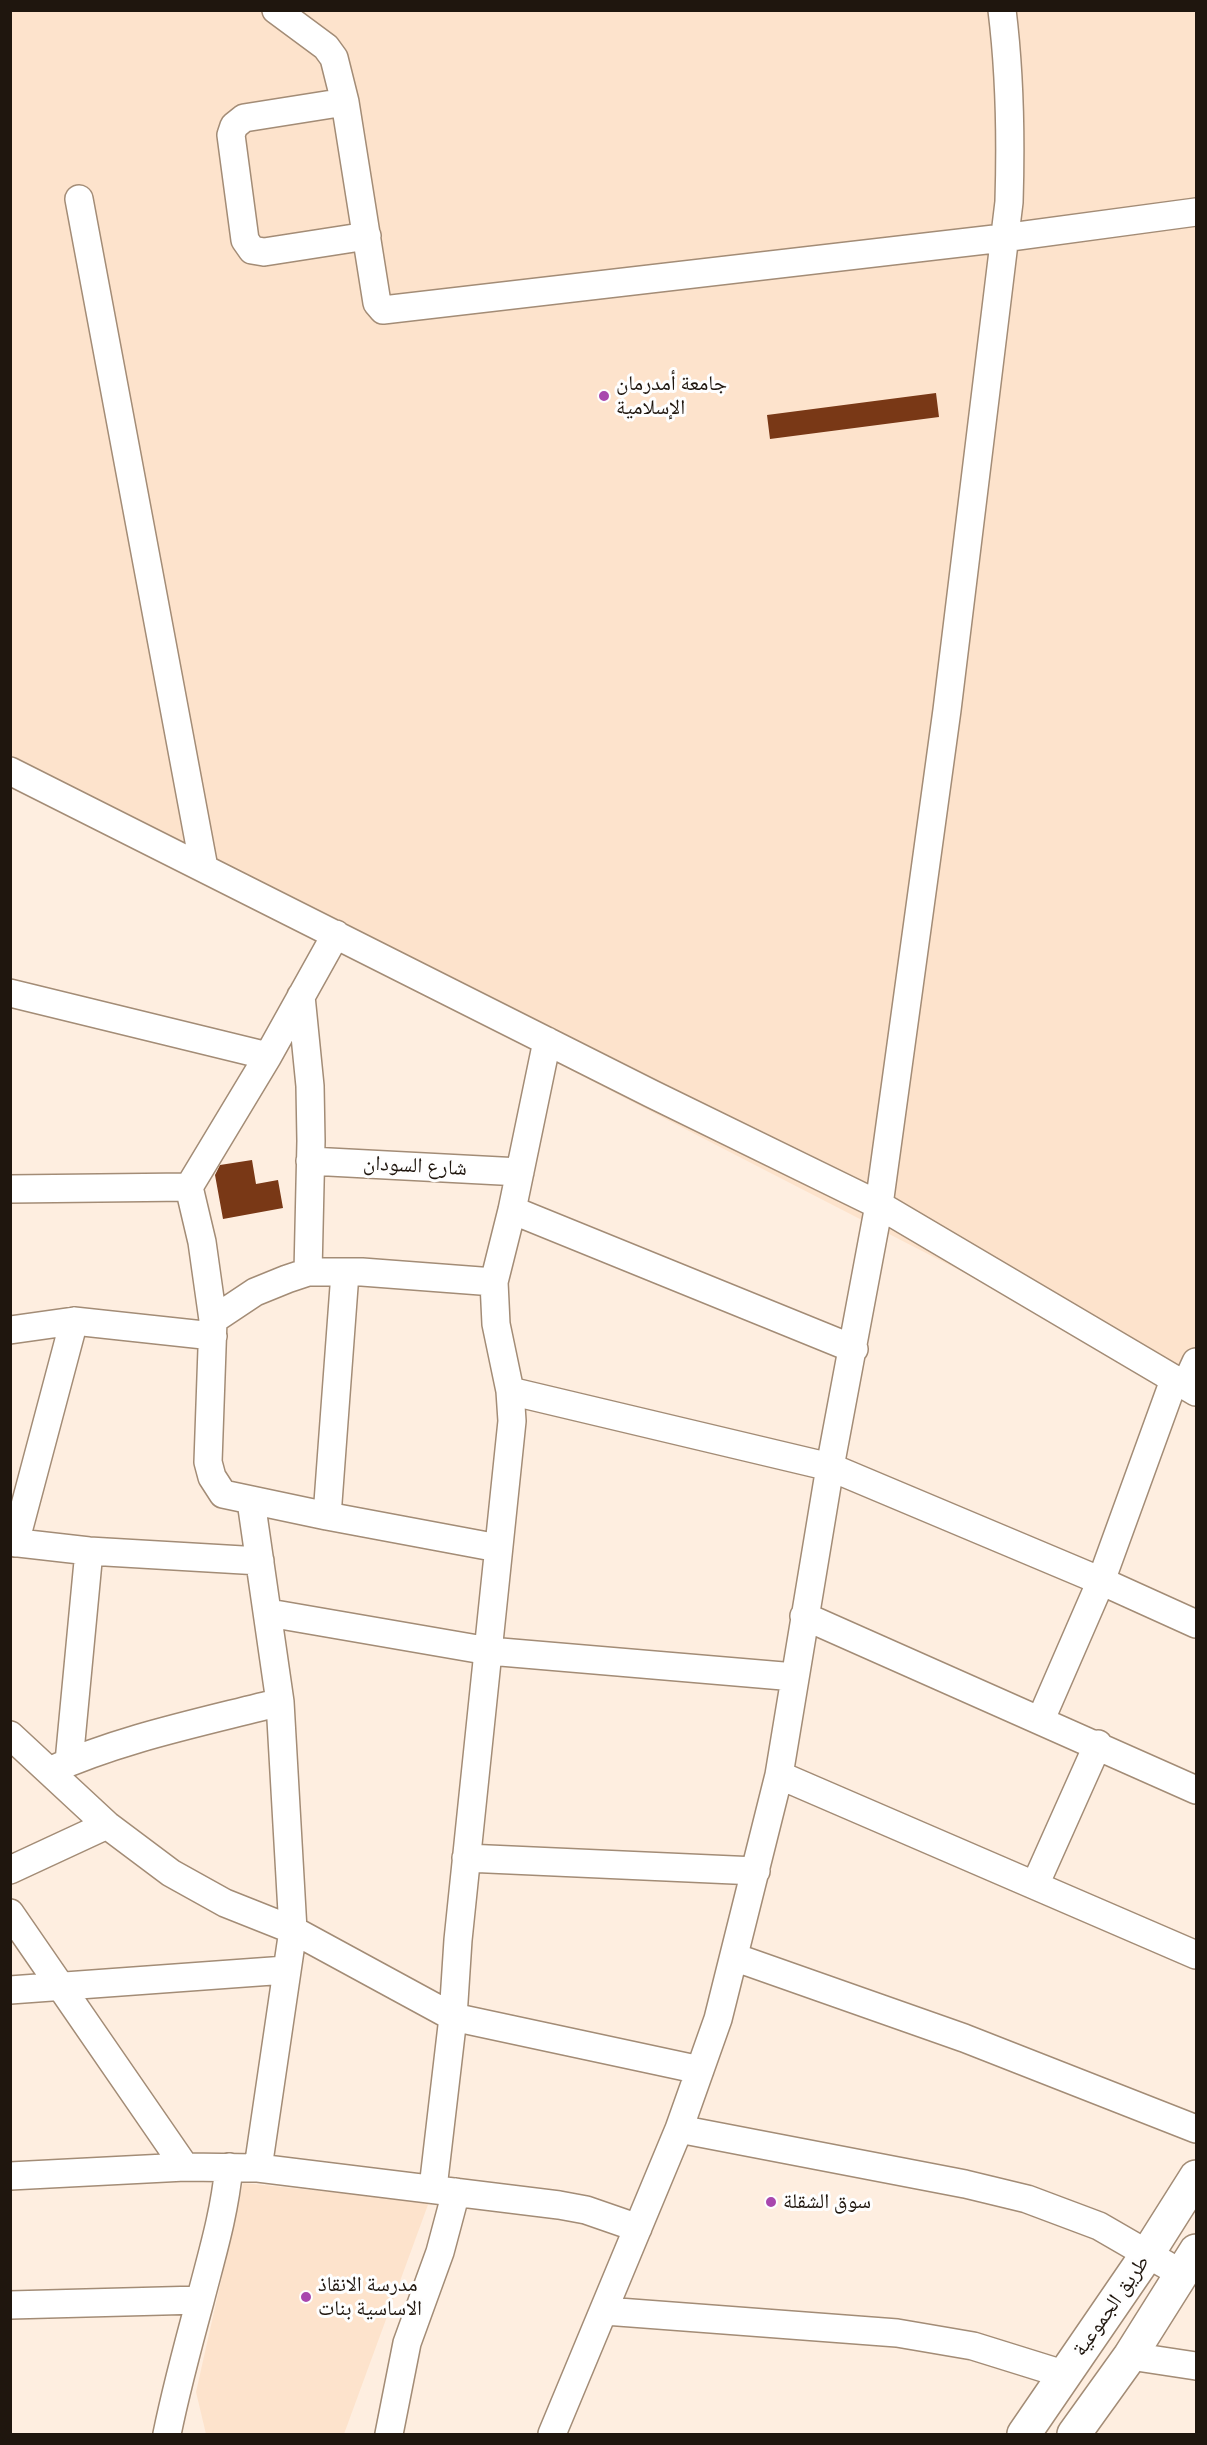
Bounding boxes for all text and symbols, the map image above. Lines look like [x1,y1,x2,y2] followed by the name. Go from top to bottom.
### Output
[616,371,727,421] place label: جامعة أمدرمان الإسلامية
[597,389,611,403] marker: جامعة أمدرمان الإسلامية
[362,1151,468,1181] street label: شارع السودان
[783,2189,871,2215] place label: سوق الشقلة
[764,2195,778,2209] marker: سوق الشقلة
[1067,2251,1155,2361] street label: طريق الجموعية
[318,2272,422,2322] place label: مدرسة الانقاذ الاساسية بنات
[299,2290,313,2304] marker: مدرسة الانقاذ الاساسية بنات

